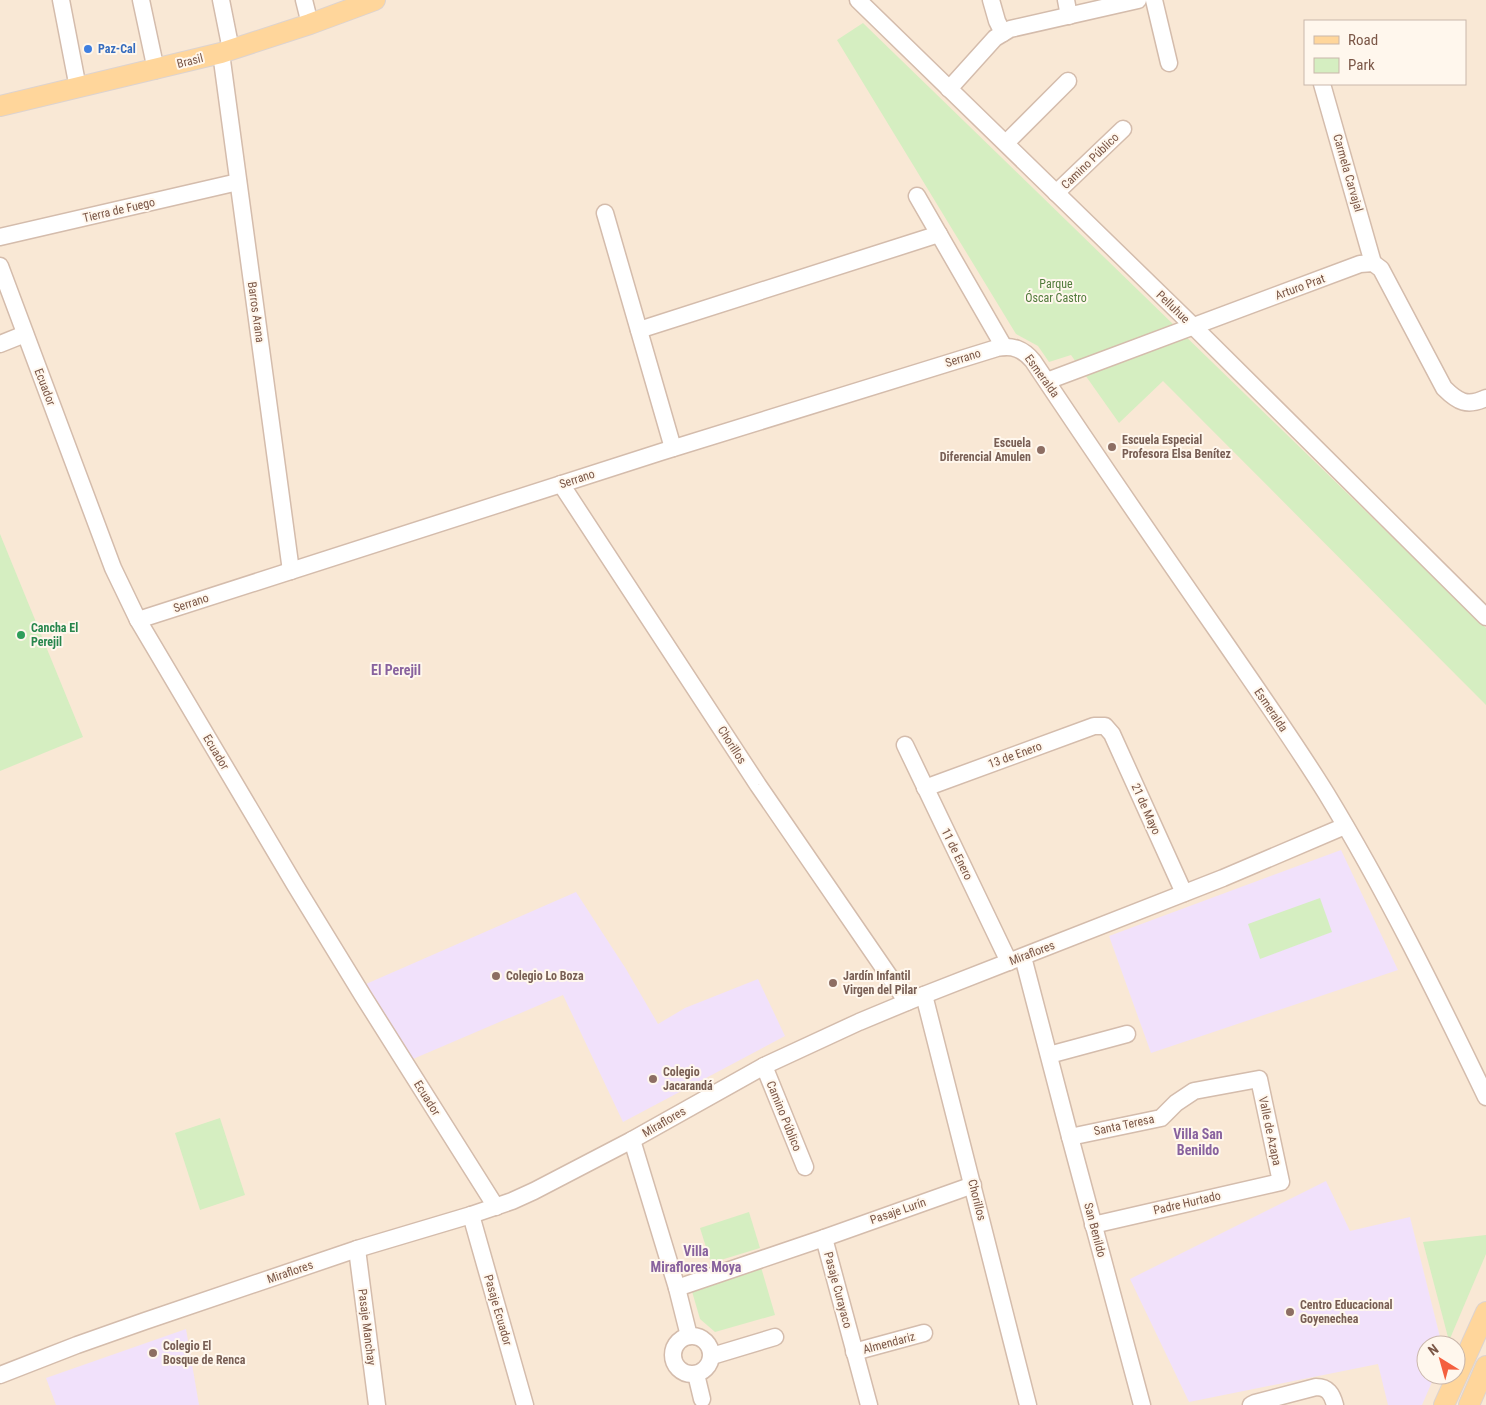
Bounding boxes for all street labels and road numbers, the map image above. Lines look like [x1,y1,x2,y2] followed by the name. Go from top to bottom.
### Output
[175,51,205,71] street label: Brasil
[1058,130,1122,192] street label: Camino Público
[1330,132,1366,214] street label: Carmela Carvajal
[82,195,156,225] street label: Tierra de Fuego
[1273,271,1327,302] street label: Arturo Prat
[245,281,267,344] street label: Barros Arana
[1153,288,1193,326] street label: Pelluhue
[943,346,983,370] street label: Serrano
[1022,352,1062,400] street label: Esmeralda
[32,366,59,408] street label: Ecuador
[557,467,597,491] street label: Serrano
[171,591,211,615] street label: Serrano
[1251,685,1291,735] street label: Esmeralda
[715,724,749,766] street label: Chorillos
[200,732,232,772] street label: Ecuador
[986,739,1044,771] street label: 13 de Enero
[1129,781,1163,837] street label: 21 de Mayo
[938,826,976,882] street label: 11 de Enero
[1007,938,1057,968] street label: Miraflores
[411,1078,443,1118] street label: Ecuador
[764,1079,804,1153] street label: Camino Público
[1256,1095,1284,1167] street label: Valle de Azapa
[640,1104,688,1140] street label: Miraflores
[1093,1112,1156,1138] street label: Santa Teresa
[965,1178,989,1222] street label: Chorillos
[1152,1188,1222,1218] street label: Padre Hurtado
[868,1195,928,1227] street label: Pasaje Lurín
[1081,1201,1109,1259] street label: San Benildo
[821,1250,855,1330] street label: Pasaje Curayaco
[265,1258,315,1286] street label: Miraflores
[481,1273,515,1347] street label: Pasaje Ecuador
[355,1288,379,1366] street label: Pasaje Manchay
[861,1329,917,1357] street label: Almendariz

